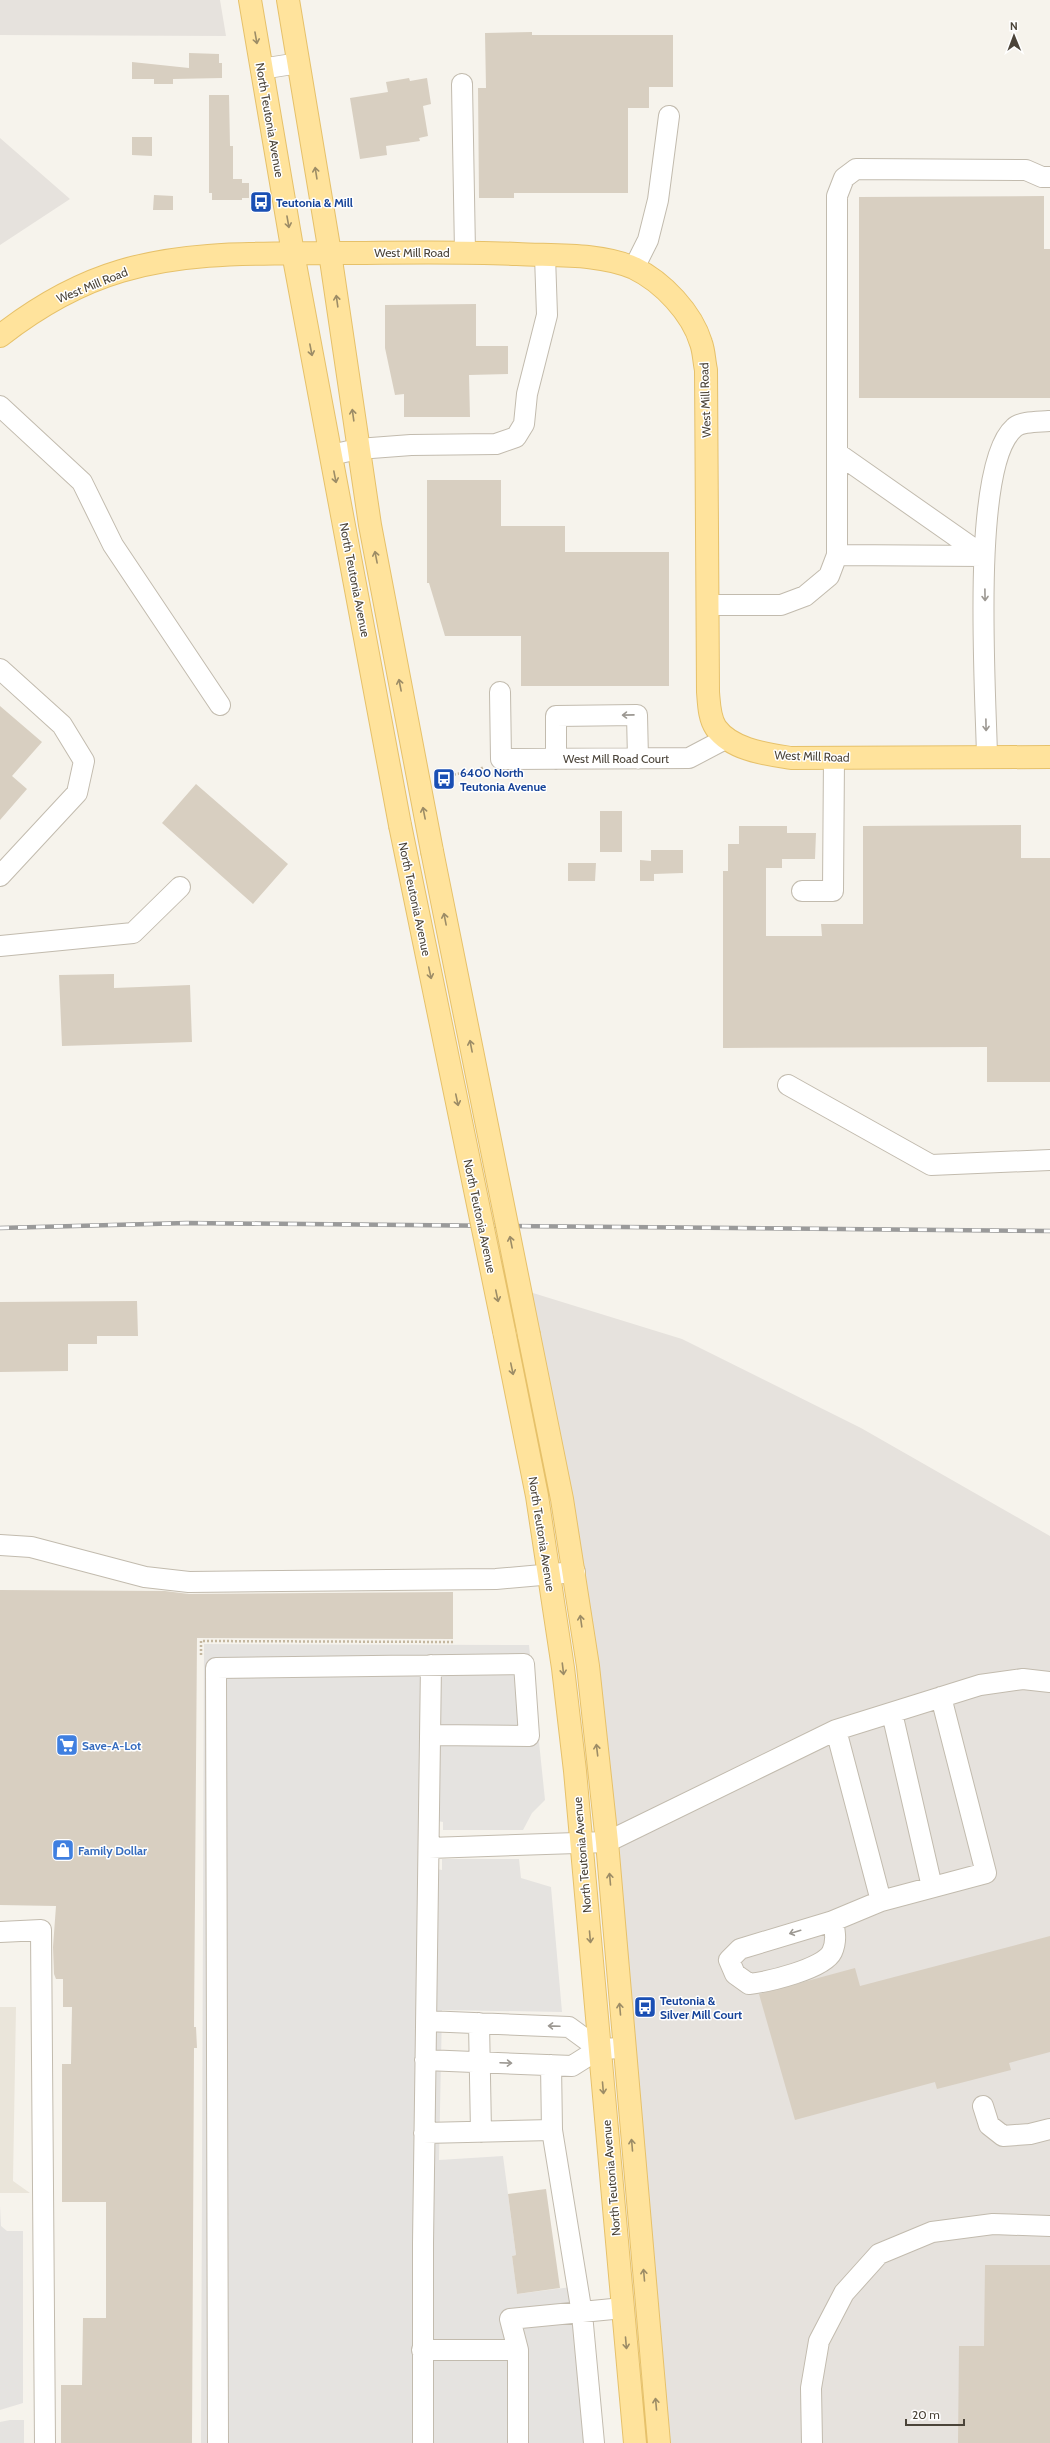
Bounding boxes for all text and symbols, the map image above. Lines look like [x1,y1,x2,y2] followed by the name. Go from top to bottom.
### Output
[994,16,1034,56] north arrow
[1010,19,1018,33] text: N
[252,32,260,45] one-way arrow
[253,61,287,179] street label: North Teutonia Avenue
[312,167,320,180] one-way arrow
[248,189,274,215] bus stop icon: Teutonia & Mill
[276,195,353,210] place label: Teutonia & Mill
[284,215,292,228] one-way arrow
[374,245,450,260] street label: West Mill Road
[54,264,130,306] street label: West Mill Road
[333,295,341,308] one-way arrow
[308,343,316,356] one-way arrow
[696,362,714,438] street label: West Mill Road
[349,409,357,422] one-way arrow
[332,470,340,483] one-way arrow
[337,522,373,638] street label: North Teutonia Avenue
[372,551,380,564] one-way arrow
[981,588,989,601] one-way arrow
[396,679,404,692] one-way arrow
[622,711,635,719] one-way arrow
[982,718,990,731] one-way arrow
[774,747,850,765] street label: West Mill Road
[563,751,669,766] street label: West Mill Road Court
[460,765,546,794] place label: 6400 North Teutonia Avenue
[431,766,457,792] bus stop icon: 6400 North Teutonia Avenue
[420,807,428,820] one-way arrow
[396,841,434,957] street label: North Teutonia Avenue
[441,913,449,926] one-way arrow
[427,966,435,979] one-way arrow
[467,1040,475,1053] one-way arrow
[453,1093,461,1106] one-way arrow
[461,1158,499,1274] street label: North Teutonia Avenue
[506,1236,514,1249] one-way arrow
[493,1289,501,1302] one-way arrow
[508,1362,516,1375] one-way arrow
[526,1475,558,1593] street label: North Teutonia Avenue
[577,1615,585,1628] one-way arrow
[559,1662,566,1675] one-way arrow
[54,1732,80,1758] supermarket icon: Save-A-Lot
[82,1738,141,1753] place label: Save-A-Lot
[593,1744,601,1757] one-way arrow
[569,1796,595,1914] street label: North Teutonia Avenue
[50,1837,76,1863] shop icon: Family Dollar
[78,1843,147,1858] place label: Family Dollar
[606,1873,613,1886] one-way arrow
[789,1929,802,1936] one-way arrow
[586,1930,593,1943] one-way arrow
[660,1993,742,2022] place label: Teutonia & Silver Mill Court
[632,1994,658,2020] bus stop icon: Teutonia & Silver Mill Court
[616,2003,624,2016] one-way arrow
[548,2023,561,2030] one-way arrow
[499,2060,512,2067] one-way arrow
[599,2081,606,2094] one-way arrow
[598,2119,624,2237] street label: North Teutonia Avenue
[628,2139,636,2152] one-way arrow
[640,2269,647,2282] one-way arrow
[622,2336,629,2349] one-way arrow
[652,2398,659,2411] one-way arrow
[906,2401,964,2427] scale bar
[912,2407,940,2422] text: 20 m

